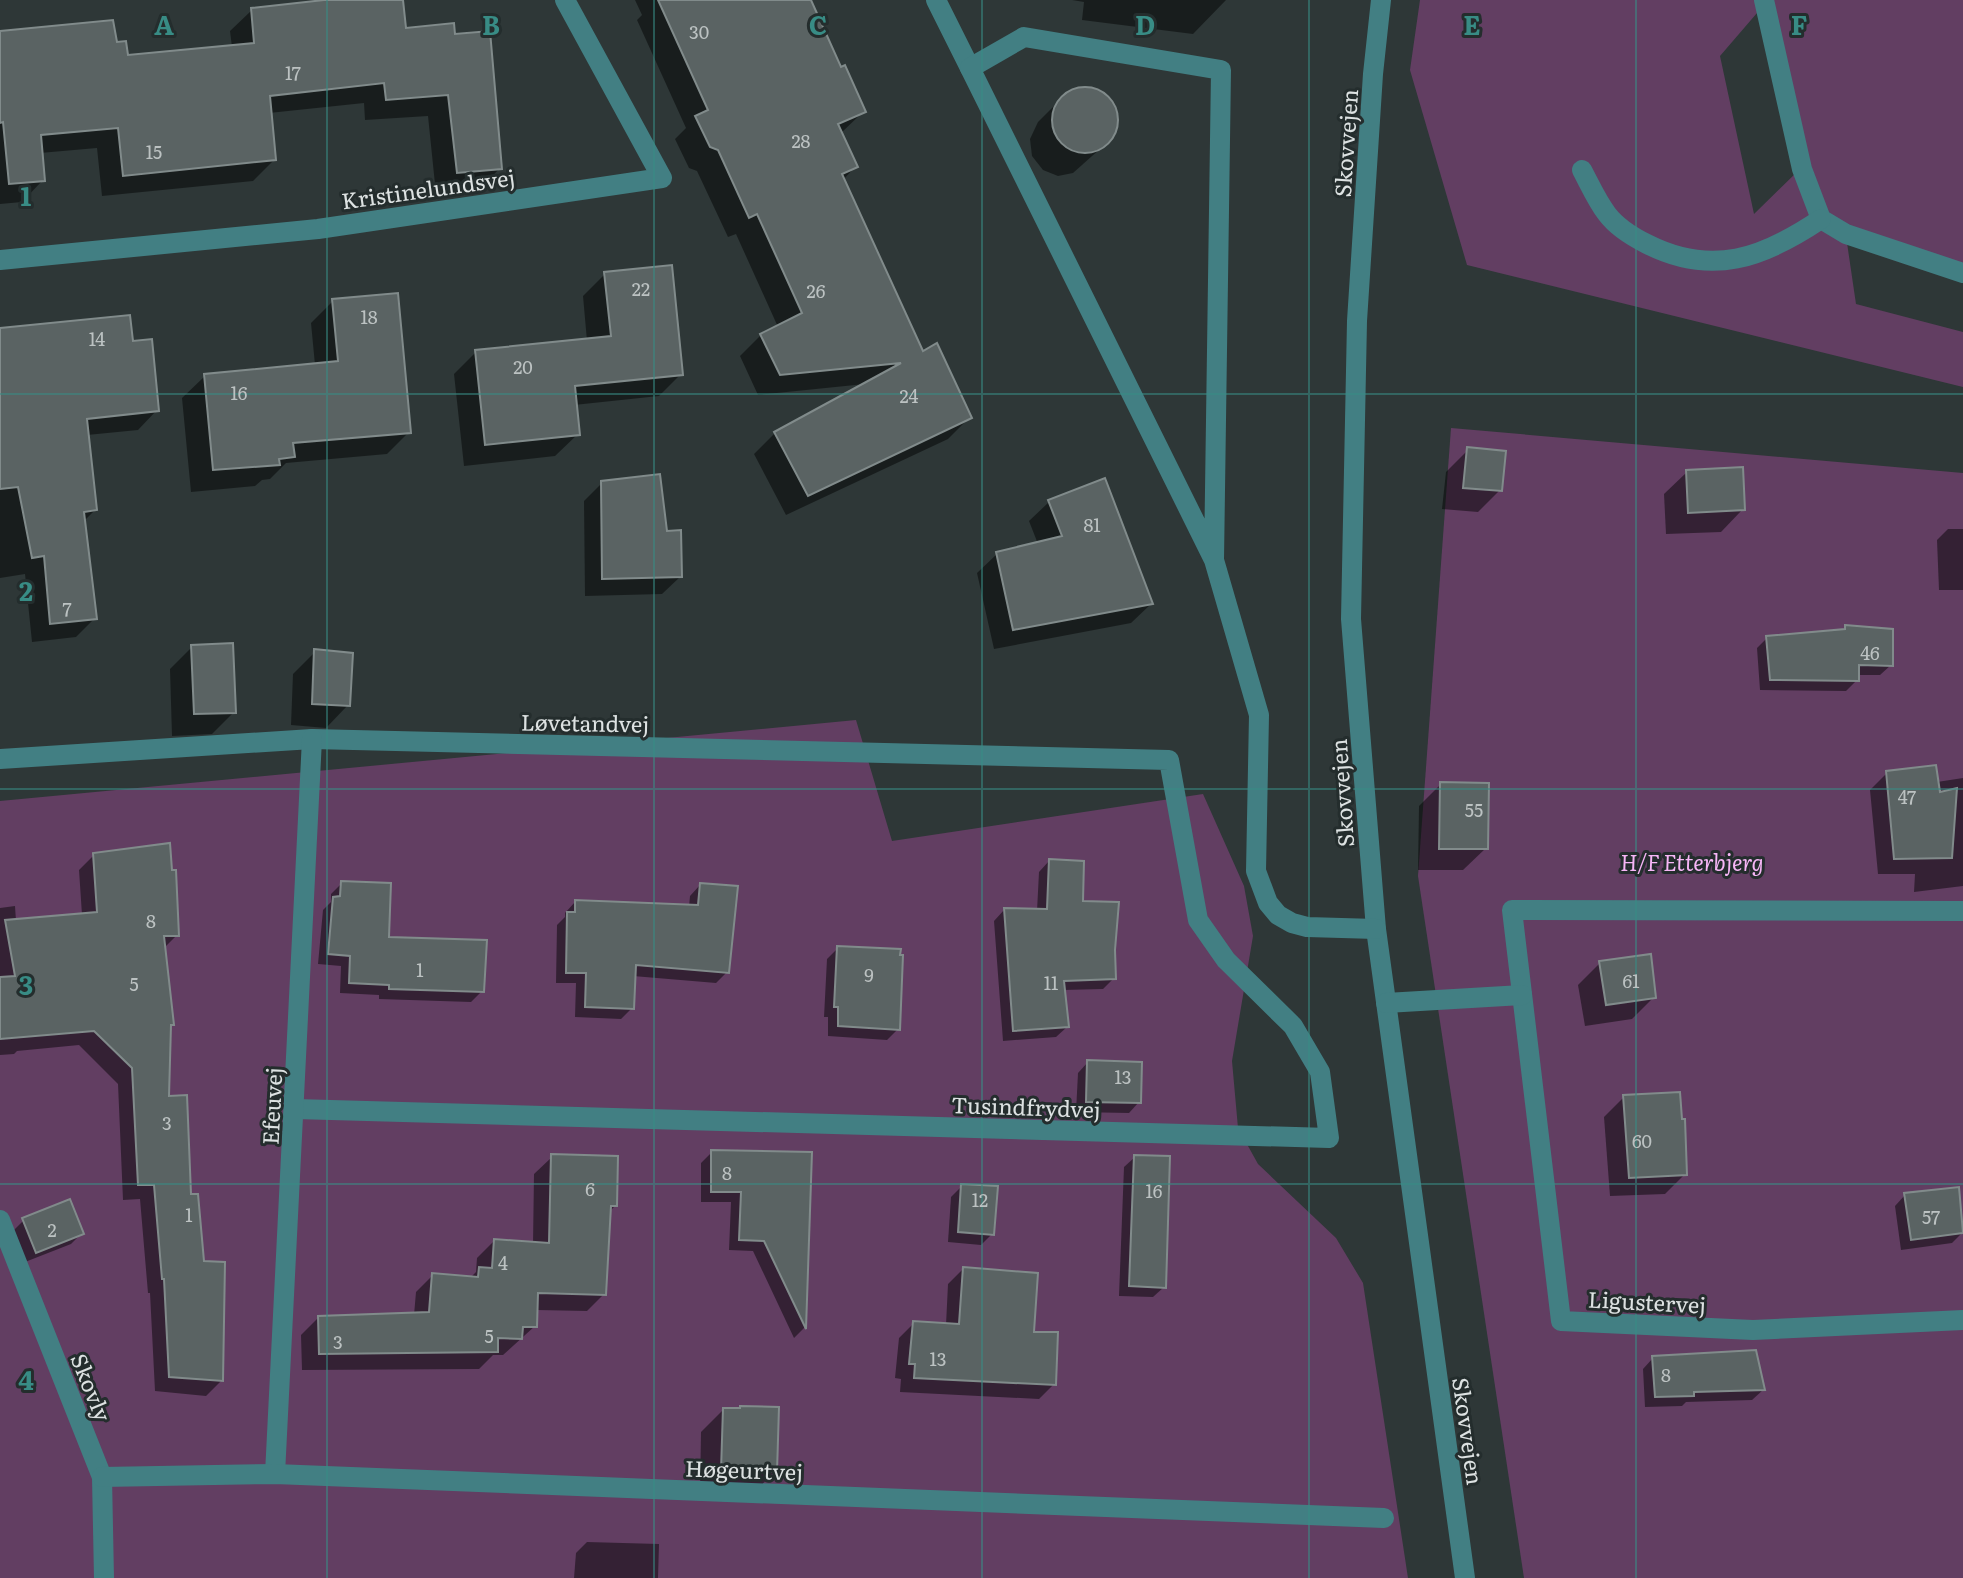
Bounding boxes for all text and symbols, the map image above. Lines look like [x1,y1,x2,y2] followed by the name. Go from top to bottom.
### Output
[154,4,174,43] text: A
[482,4,500,43] text: B
[809,4,827,43] text: C
[1135,4,1155,43] text: D
[1463,4,1481,43] text: E
[1791,4,1807,43] text: F
[689,18,709,45] house number: 30
[285,59,301,86] house number: 17
[1325,88,1365,198] street label: Skovvejen
[791,127,811,154] house number: 28
[146,138,162,165] house number: 15
[339,159,517,217] street label: Kristinelundsvej
[21,175,32,214] text: 1
[632,275,650,302] house number: 22
[807,277,826,304] house number: 26
[360,303,378,330] house number: 18
[89,325,105,352] house number: 14
[513,353,533,380] house number: 20
[231,379,248,406] house number: 16
[899,382,919,409] house number: 24
[1083,511,1101,538] house number: 81
[19,570,33,609] text: 2
[62,595,72,622] house number: 7
[1860,639,1880,666] house number: 46
[521,704,649,740] street label: Løvetandvej
[1321,738,1361,848] street label: Skovvejen
[1898,783,1916,810] house number: 47
[1465,796,1483,823] house number: 55
[1620,845,1764,878] park label: H/F Etterbjerg
[146,907,156,934] house number: 8
[416,956,424,983] house number: 1
[864,961,874,988] house number: 9
[19,964,33,1003] text: 3
[1623,967,1640,994] house number: 61
[1044,969,1058,996] house number: 11
[129,970,139,997] house number: 5
[1114,1063,1132,1090] house number: 13
[252,1066,290,1146] street label: Efeuvej
[951,1087,1101,1125] street label: Tusindfrydvej
[162,1109,172,1136] house number: 3
[1632,1127,1652,1154] house number: 60
[722,1159,732,1186] house number: 8
[585,1175,595,1202] house number: 6
[1146,1177,1163,1204] house number: 16
[972,1186,988,1213] house number: 12
[185,1201,193,1228] house number: 1
[1922,1203,1940,1230] house number: 57
[47,1216,57,1243] house number: 2
[498,1249,508,1276] house number: 4
[1587,1281,1707,1321] street label: Ligustervej
[484,1322,494,1349] house number: 5
[333,1328,343,1355] house number: 3
[929,1345,947,1372] house number: 13
[63,1348,121,1426] street label: Skovly
[18,1359,34,1398] text: 4
[1661,1361,1671,1388] house number: 8
[1445,1375,1493,1487] street label: Skovvejen
[684,1450,804,1488] street label: Høgeurtvej

